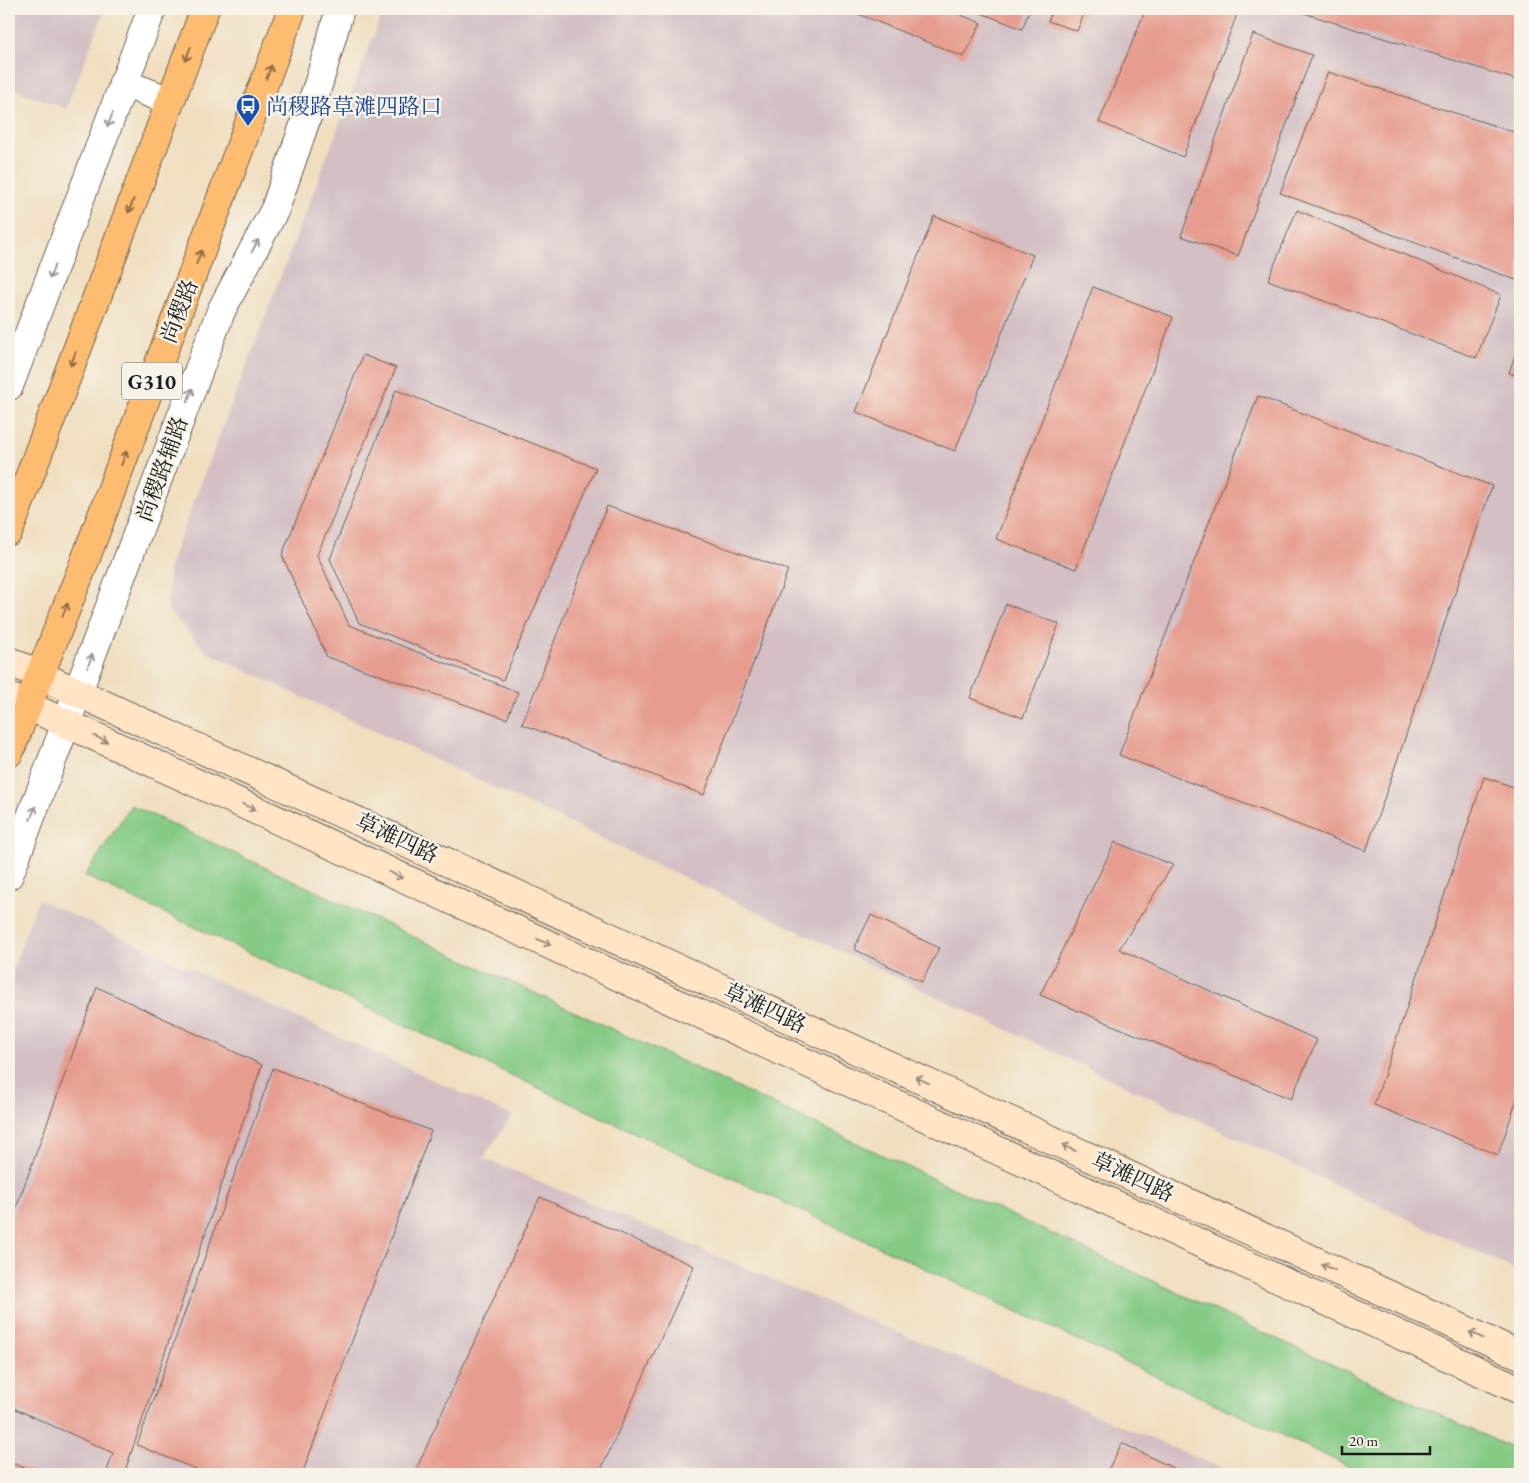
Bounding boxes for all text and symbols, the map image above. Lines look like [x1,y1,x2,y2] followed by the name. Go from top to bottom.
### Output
[183,46,192,62] one-way arrow
[265,65,274,80] one-way arrow
[266,92,442,121] place label: 尚稷路草滩四路口
[235,93,261,127] bus stop icon: 尚稷路草滩四路口
[104,112,114,127] one-way arrow
[126,198,135,214] one-way arrow
[251,239,260,254] one-way arrow
[195,250,204,265] one-way arrow
[47,264,56,279] one-way arrow
[154,275,204,347] street label: 尚稷路
[68,351,77,366] one-way arrow
[122,362,182,400] road number: G310
[186,387,195,403] one-way arrow
[130,412,194,526] street label: 尚稷路辅路
[120,451,129,466] one-way arrow
[61,603,71,618] one-way arrow
[86,654,95,669] one-way arrow
[93,735,108,744] one-way arrow
[241,802,256,812] one-way arrow
[29,806,38,822] one-way arrow
[351,806,443,870] street label: 草滩四路
[388,870,403,880] one-way arrow
[536,938,551,948] one-way arrow
[719,976,811,1040] street label: 草滩四路
[915,1075,930,1084] one-way arrow
[1062,1143,1077,1153] one-way arrow
[1087,1145,1179,1209] street label: 草滩四路
[1321,1262,1336,1271] one-way arrow
[1469,1330,1484,1339] one-way arrow
[1342,1423,1429,1455] scale bar
[1349,1431,1378,1450] text: 20 m

